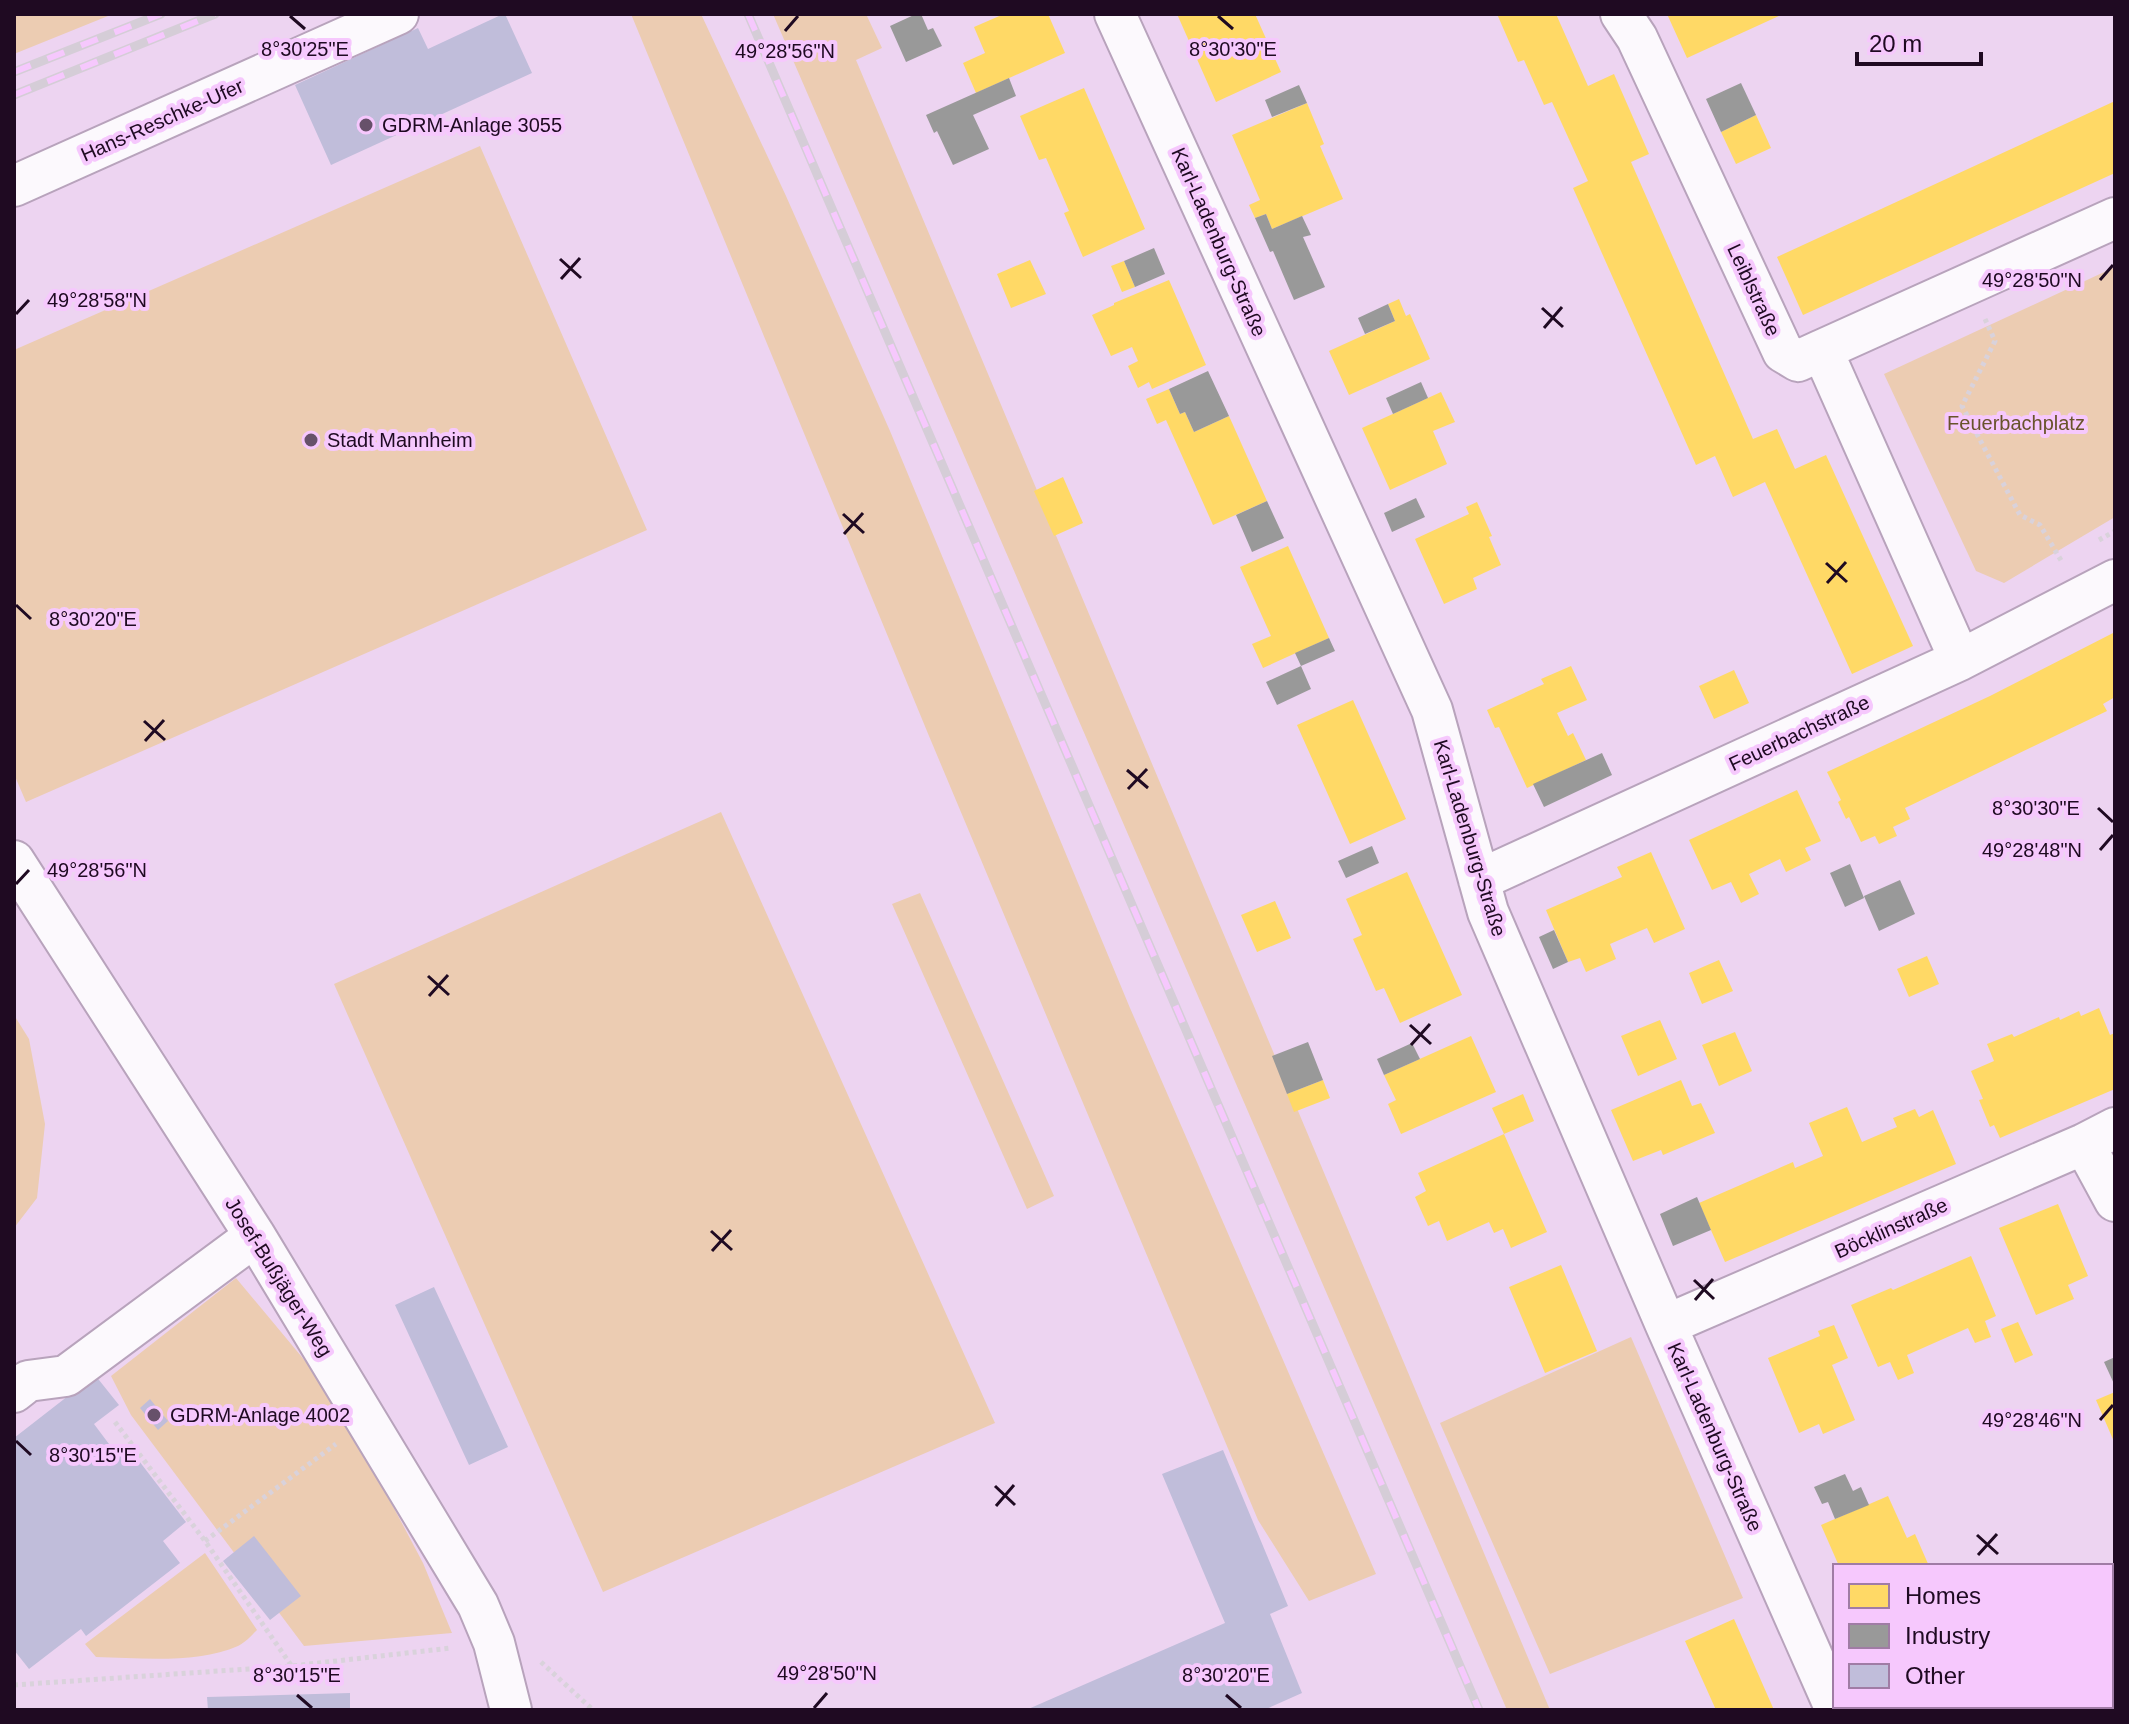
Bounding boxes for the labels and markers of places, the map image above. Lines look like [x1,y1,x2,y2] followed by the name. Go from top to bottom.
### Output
[382,114,562,136] place label: GDRM-Anlage 3055
[357,116,375,134] marker: GDRM-Anlage 3055
[327,429,473,451] place label: Stadt Mannheim
[302,431,320,449] marker: Stadt Mannheim
[170,1404,350,1426] place label: GDRM-Anlage 4002
[145,1406,163,1424] marker: GDRM-Anlage 4002

